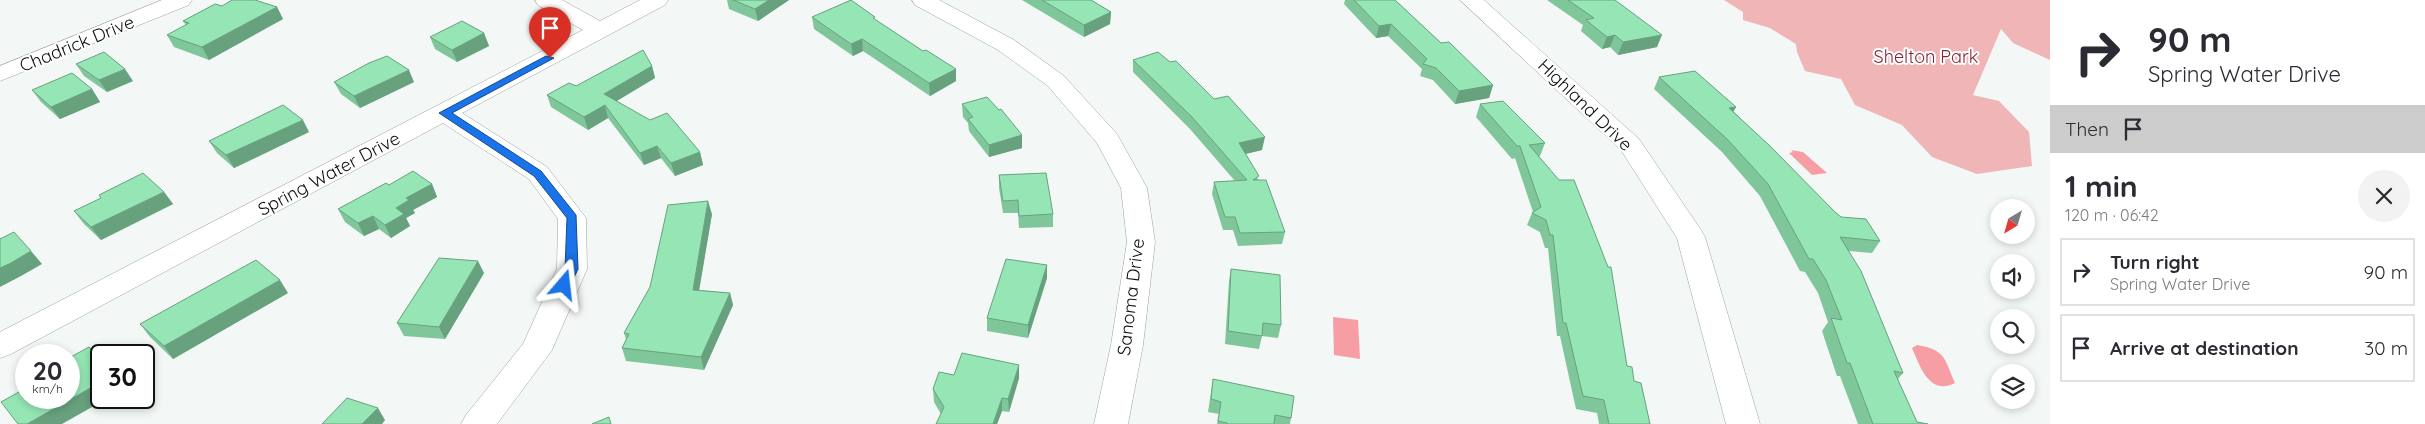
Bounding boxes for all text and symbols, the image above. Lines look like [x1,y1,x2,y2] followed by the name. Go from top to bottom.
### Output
[529,7,571,58] pin
[16,10,138,77] street label: Chadrick Drive
[536,14,564,42] icon: arrive
[2148,17,2231,61] text: 90 m
[2065,20,2130,85] icon: right
[1874,45,1978,68] park label: Shelton Park
[1533,54,1638,156] street label: Highland Drive
[2148,60,2341,88] text: Spring Water Drive
[2119,115,2147,143] icon: arrive
[2065,117,2109,141] text: Then
[254,126,404,221] street label: Spring Water Drive
[2065,167,2138,205] text: 1 min
[2358,170,2410,222] button: close
[1990,199,2035,244] north arrow
[1990,199,2035,409] map controls
[2065,205,2159,225] text: 120 m · 06:42
[1112,237,1149,357] street label: Sanoma Drive
[2110,250,2199,274] text: Turn right
[1990,254,2035,299] button: sound
[537,258,589,310] position arrow
[2067,258,2095,286] icon: right
[2364,260,2408,284] text: 90 m
[2110,274,2250,294] text: Spring Water Drive
[1990,309,2035,354] button: search
[2067,334,2095,362] icon: arrive
[2110,336,2299,360] text: Arrive at destination
[2364,336,2408,360] text: 30 m
[90,344,155,409] speed limit sign: 30
[33,355,62,386] text: 20
[1990,364,2035,409] button: layers
[32,381,63,396] text: km/h

